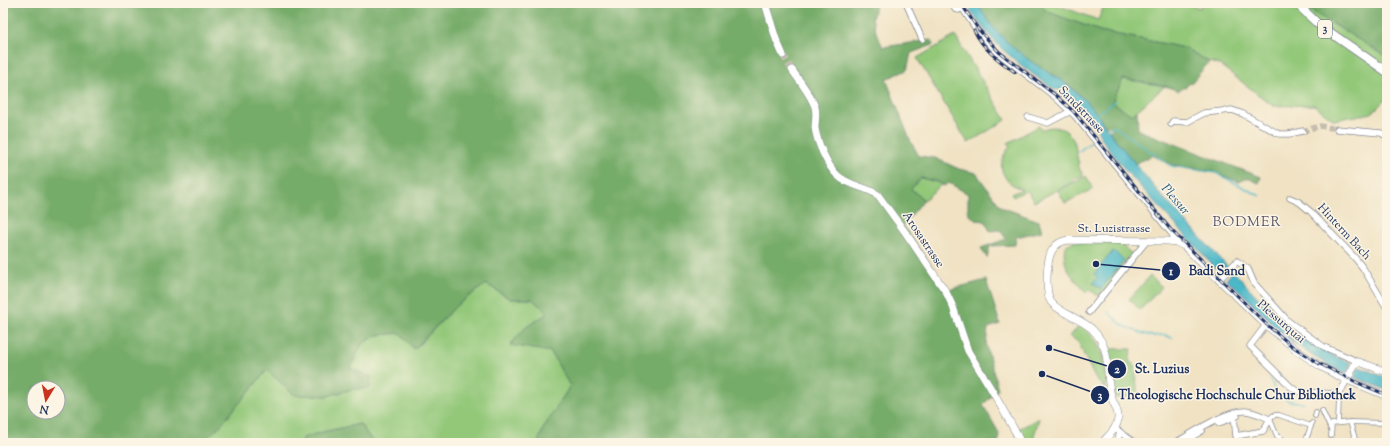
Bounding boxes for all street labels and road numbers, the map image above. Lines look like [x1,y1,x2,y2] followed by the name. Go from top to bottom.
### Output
[1318,20,1332,38] road number: 3
[1054,82,1109,138] street label: Sandstrasse
[1313,200,1375,264] street label: Hinterm Bach
[897,208,949,272] street label: Arosastrasse
[1078,220,1151,238] street label: St. Luzistrasse
[1253,296,1310,348] street label: Plessurquai

